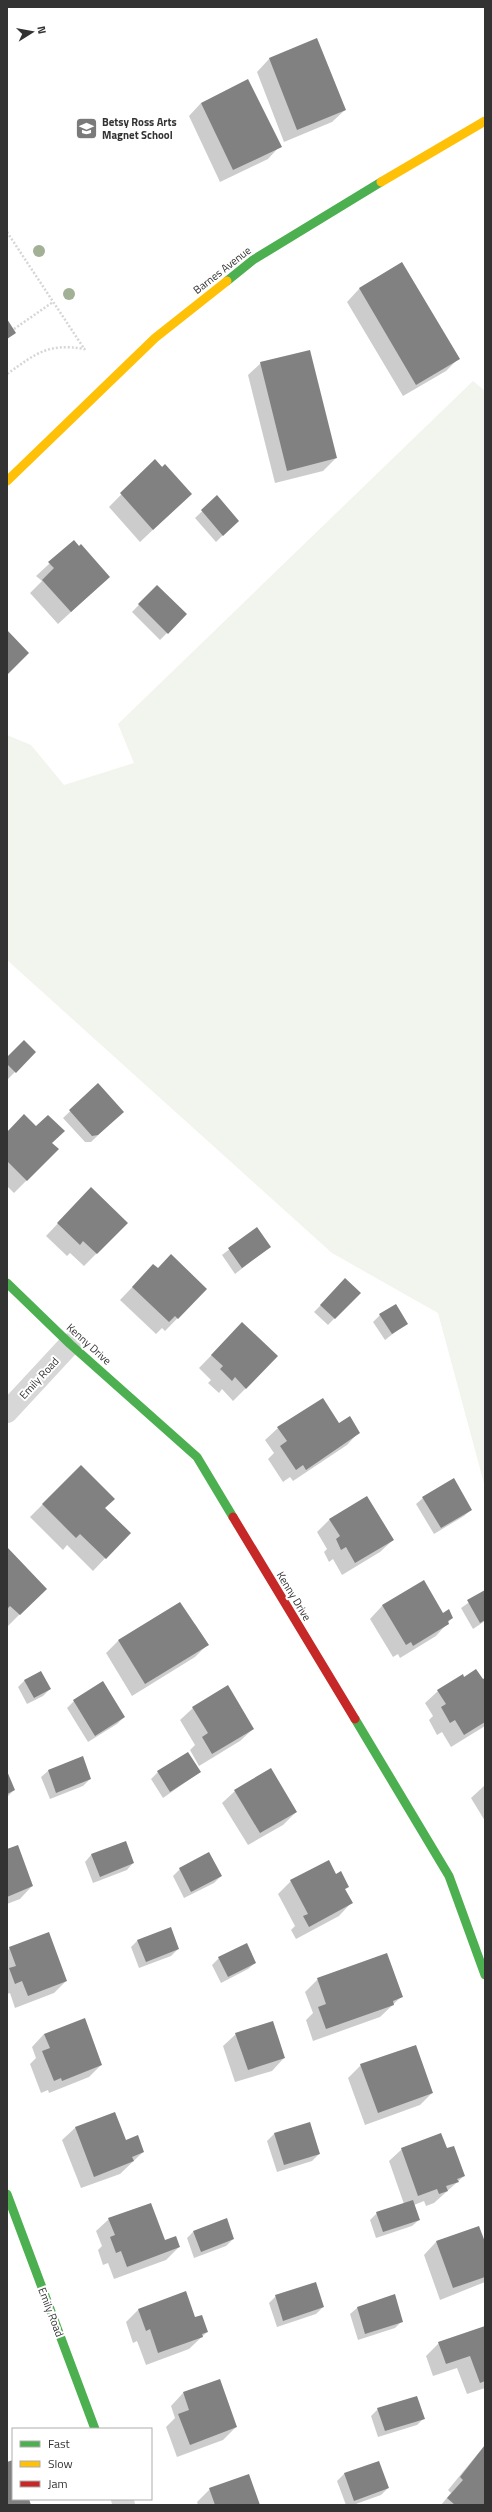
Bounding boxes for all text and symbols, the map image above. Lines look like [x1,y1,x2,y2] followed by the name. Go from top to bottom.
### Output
[12,12,52,52] north arrow
[33,25,50,35] text: N
[102,114,177,143] place label: Betsy Ross Arts Magnet School
[74,115,100,141] school or university icon: Betsy Ross Arts Magnet School
[190,242,255,298] street label: Barnes Avenue
[63,1320,115,1369] street label: Kenny Drive
[15,1353,63,1402] street label: Emily Road
[273,1568,315,1624] street label: Kenny Drive
[34,2285,68,2339] street label: Emily Road
[12,2428,152,2500] legend
[48,2434,71,2453] text: Fast
[48,2454,73,2473] text: Slow
[48,2474,68,2493] text: Jam

